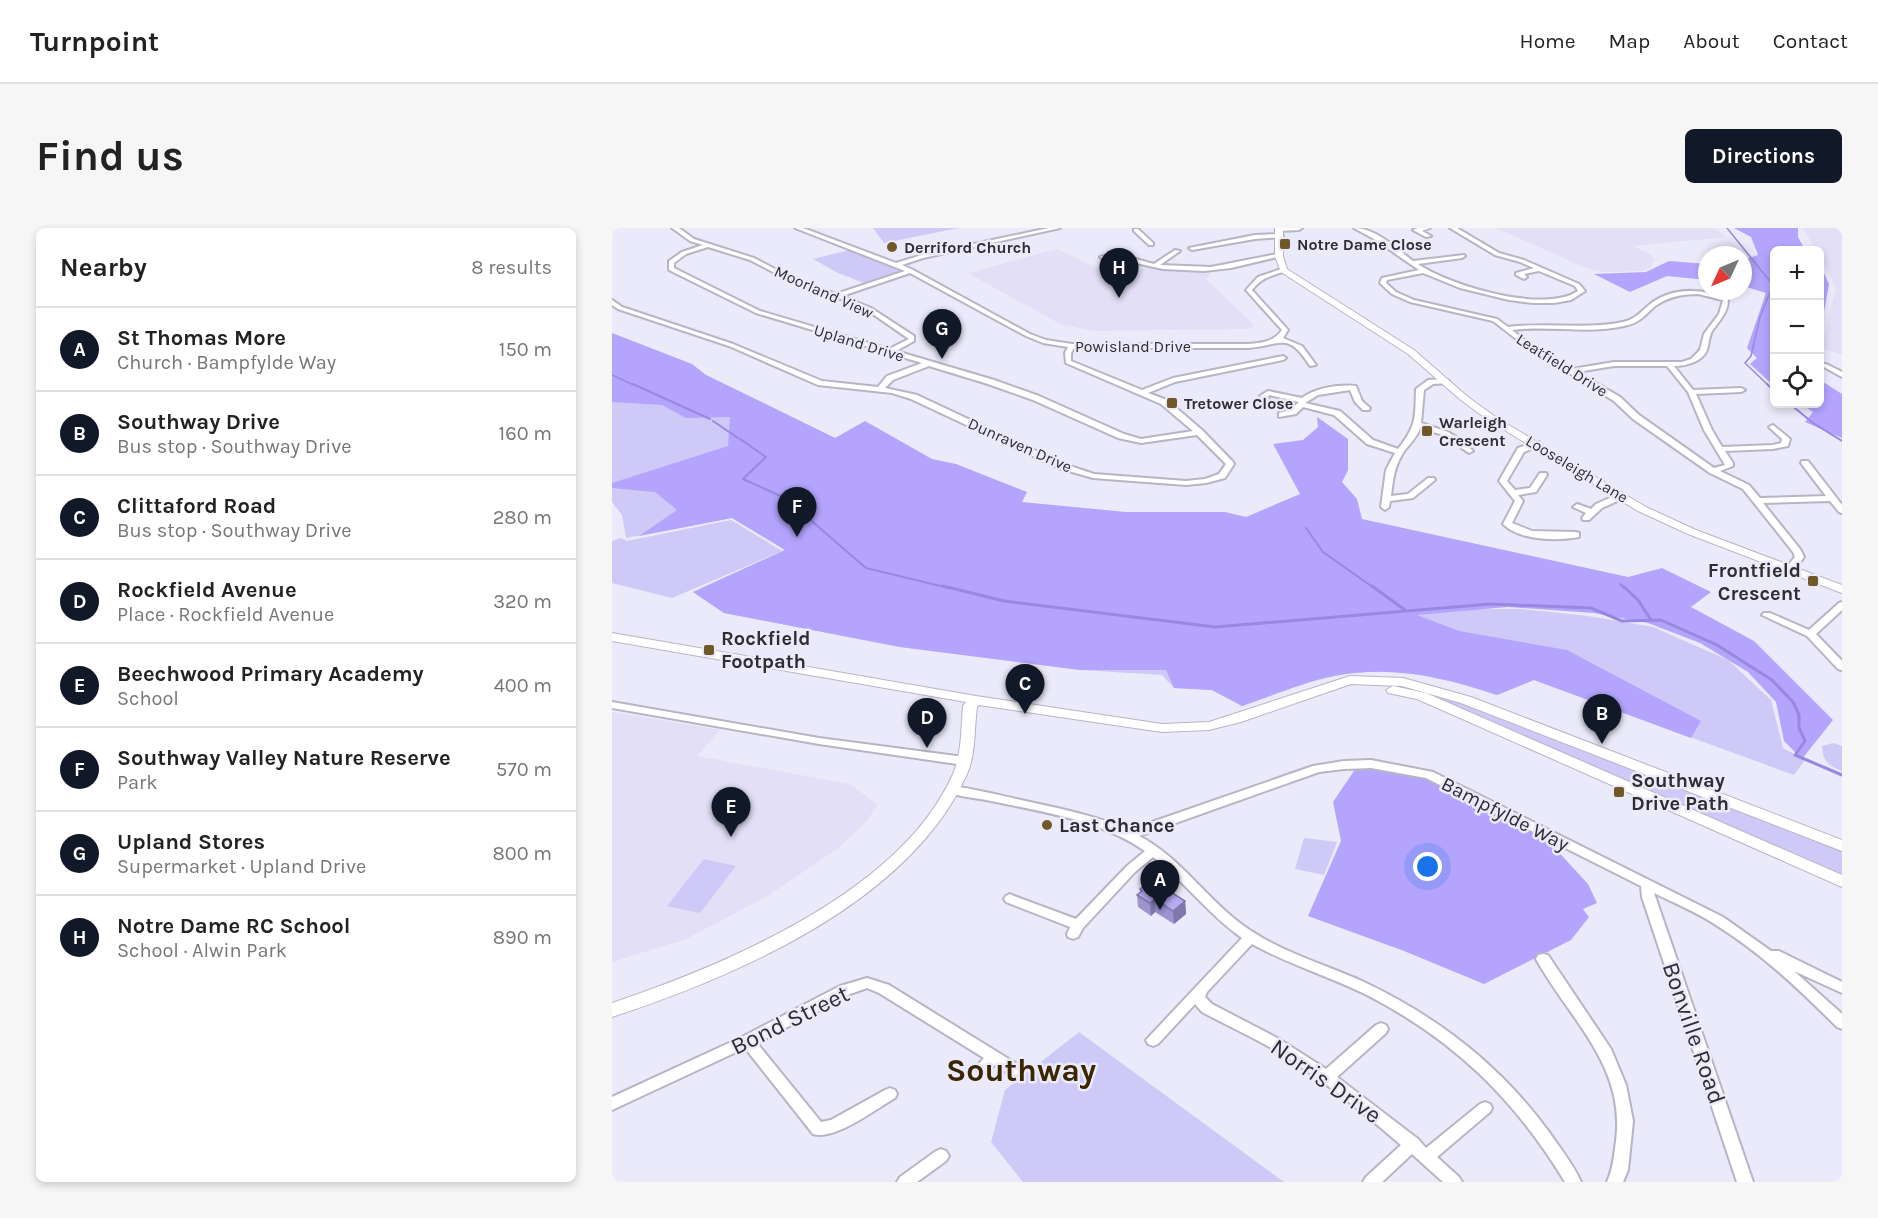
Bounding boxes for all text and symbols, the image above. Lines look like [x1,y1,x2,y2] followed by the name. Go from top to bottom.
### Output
[30,25,159,58] text: Turnpoint
[1520,29,1576,53] text: Home
[1609,29,1650,53] text: Map
[1683,29,1740,53] text: About
[1773,29,1848,53] text: Contact
[1685,129,1842,183] button: Directions
[36,131,184,181] text: Find us
[1297,235,1432,254] place label: Notre Dame Close
[1278,237,1292,251] marker: Notre Dame Close
[904,238,1031,257] place label: Derriford Church
[885,240,899,254] marker: Derriford Church
[1698,246,1752,300] north arrow
[1770,246,1824,408] map controls
[1770,246,1824,300] button: +
[1100,248,1138,298] pin: H
[60,252,147,283] text: Nearby
[471,256,552,279] text: 8 results
[771,262,877,323] street label: Moorland View
[1770,300,1824,354] button: −
[922,310,962,359] pin: G
[812,320,906,366] street label: Upland Drive
[117,325,286,351] text: St Thomas More
[1513,329,1611,401] street label: Leatfield Drive
[1075,337,1191,356] street label: Powisland Drive
[73,338,86,361] text: A
[499,338,552,361] text: 150 m
[117,351,336,374] text: Church · Bampfylde Way
[1770,354,1824,408] button: locate
[1184,394,1293,413] place label: Tretower Close
[1165,396,1179,410] marker: Tretower Close
[117,409,280,435] text: Southway Drive
[1439,413,1507,450] place label: Warleigh Crescent
[965,414,1075,476] street label: Dunraven Drive
[73,422,86,445] text: B
[499,422,552,445] text: 160 m
[1420,424,1434,438] marker: Warleigh Crescent
[1523,431,1631,507] street label: Looseleigh Lane
[117,435,352,458] text: Bus stop · Southway Drive
[778,488,816,537] pin: F
[117,493,276,519] text: Clittaford Road
[73,506,86,529] text: C
[493,506,552,529] text: 280 m
[117,519,352,542] text: Bus stop · Southway Drive
[1708,559,1801,605] place label: Frontfield Crescent
[1806,574,1820,588] marker: Frontfield Crescent
[117,577,297,603] text: Rockfield Avenue
[73,590,86,613] text: D
[493,590,552,613] text: 320 m
[117,603,334,626] text: Place · Rockfield Avenue
[721,627,811,673] place label: Rockfield Footpath
[702,643,716,657] marker: Rockfield Footpath
[117,661,424,687] text: Beechwood Primary Academy
[1006,664,1044,714] pin: C
[74,674,85,697] text: E
[494,674,552,697] text: 400 m
[117,687,179,710] text: School
[1582,694,1622,744] pin: B
[908,698,946,748] pin: D
[117,745,451,771] text: Southway Valley Nature Reserve
[74,758,85,781] text: F
[496,758,552,781] text: 570 m
[1631,769,1729,815] place label: Southway Drive Path
[117,771,158,794] text: Park
[1437,772,1573,856] street label: Bampfylde Way
[1612,785,1626,799] marker: Southway Drive Path
[712,788,750,837] pin: E
[1059,814,1175,837] place label: Last Chance
[1040,818,1054,832] marker: Last Chance
[117,829,265,855] text: Upland Stores
[73,842,86,865] text: G
[493,842,552,865] text: 800 m
[1413,852,1442,881] your location
[117,855,366,878] text: Supermarket · Upland Drive
[1140,860,1180,910] pin: A
[117,913,350,939] text: Notre Dame RC School
[72,926,87,949] text: H
[493,926,552,949] text: 890 m
[117,939,287,962] text: School · Alwin Park
[1657,958,1731,1108] street label: Bonville Road
[726,979,854,1061] street label: Bond Street
[1265,1033,1387,1129] street label: Norris Drive
[946,1052,1096,1089] district label: Southway

